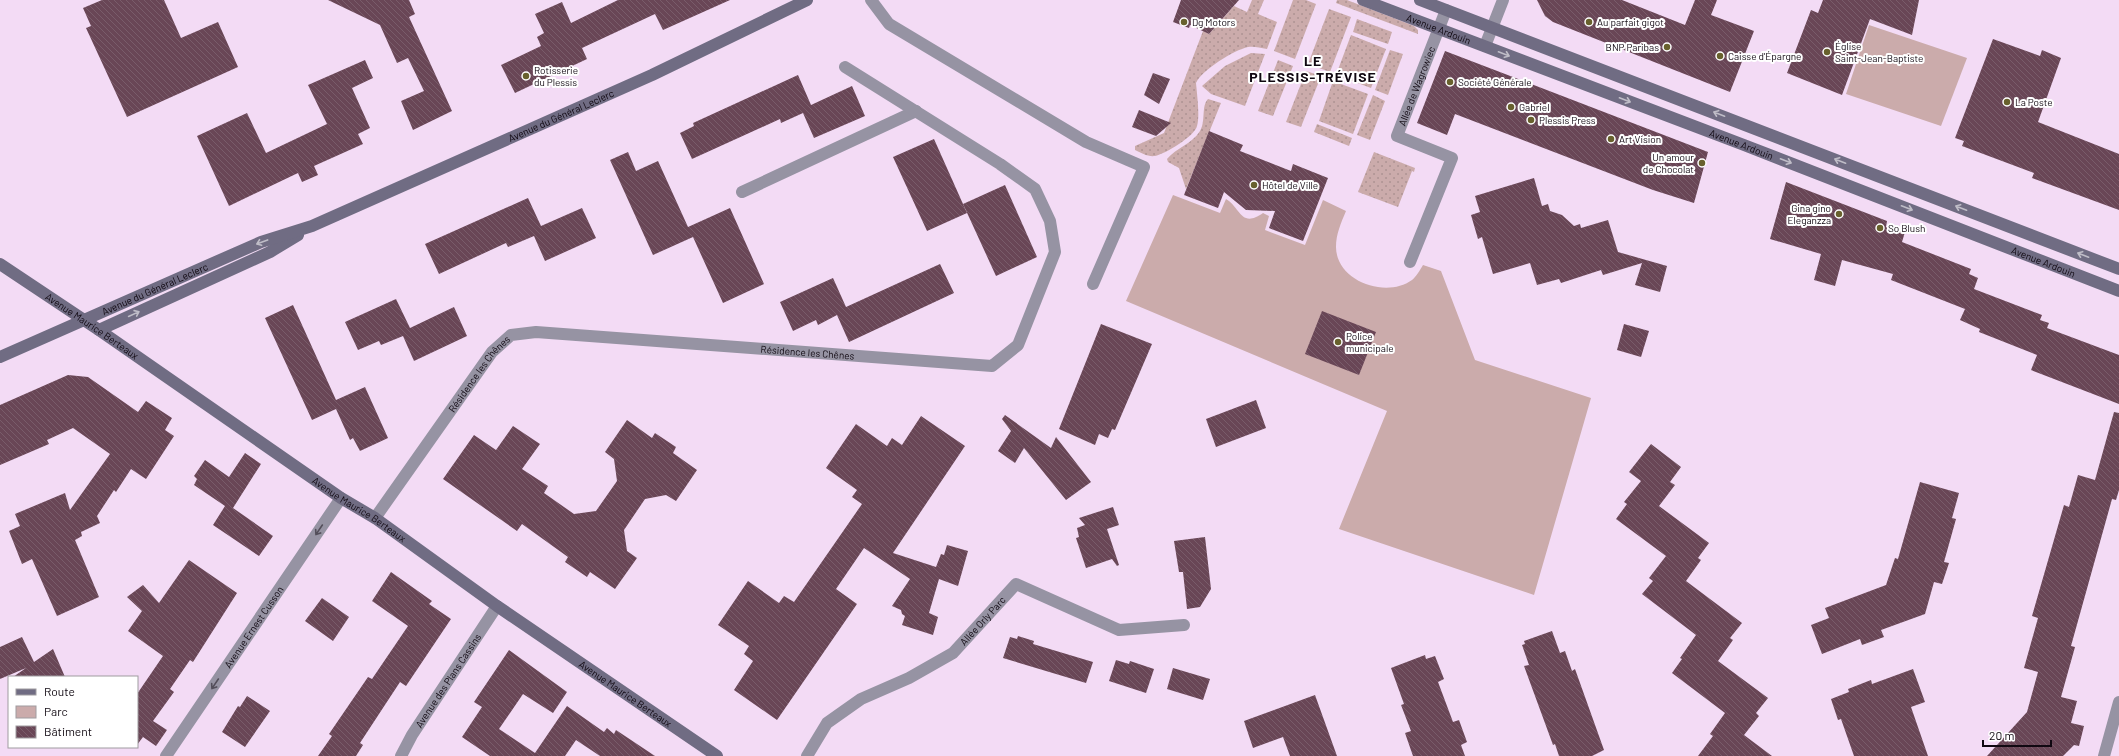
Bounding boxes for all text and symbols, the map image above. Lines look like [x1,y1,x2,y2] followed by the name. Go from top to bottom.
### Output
[1405,11,1473,46] street label: Avenue Ardouin
[1192,16,1235,28] place label: Dg Motors
[1597,16,1664,28] place label: Au parfait gigot
[1179,17,1189,27] marker: Dg Motors
[1584,17,1594,27] marker: Au parfait gigot
[1835,40,1923,64] place label: Église Saint-Jean-Baptiste
[1606,41,1659,53] place label: BNP Paribas
[1662,42,1672,52] marker: BNP Paribas
[1396,45,1437,127] street label: Allée de Wagrowiec
[1822,47,1832,57] marker: Église Saint-Jean-Baptiste
[1497,50,1509,58] one-way arrow
[1728,50,1801,62] place label: Caisse d'Épargne
[1715,51,1725,61] marker: Caisse d'Épargne
[1249,52,1377,85] district label: LE PLESSIS-TRÉVISE
[534,64,578,88] place label: Rotisserie du Plessis
[521,71,531,81] marker: Rotisserie du Plessis
[1458,76,1532,88] place label: Société Générale
[1445,77,1455,87] marker: Société Générale
[506,87,616,144] street label: Avenue du Général Leclerc
[1619,96,1631,104] one-way arrow
[2015,96,2053,108] place label: La Poste
[2002,97,2012,107] marker: La Poste
[1519,101,1549,113] place label: Gabriel
[1506,102,1516,112] marker: Gabriel
[1714,109,1726,117] one-way arrow
[1539,114,1596,126] place label: Plessis Press
[1526,115,1536,125] marker: Plessis Press
[1708,126,1775,162] street label: Avenue Ardouin
[1619,133,1661,145] place label: Art Vision
[1606,134,1616,144] marker: Art Vision
[1643,151,1694,175] place label: Un amour de Chocolat
[1835,156,1847,164] one-way arrow
[1780,157,1792,165] one-way arrow
[1697,158,1707,168] marker: Un amour de Chocolat
[1262,179,1318,191] place label: Hôtel de Ville
[1249,180,1259,190] marker: Hôtel de Ville
[1787,202,1831,226] place label: Gina gino Eleganzza
[1901,204,1913,212] one-way arrow
[1956,204,1968,212] one-way arrow
[1834,209,1844,219] marker: Gina gino Eleganzza
[1888,222,1925,234] place label: So Blush
[1875,223,1885,233] marker: So Blush
[255,239,268,246] one-way arrow
[2010,244,2077,279] street label: Avenue Ardouin
[2077,251,2089,259] one-way arrow
[100,260,209,317] street label: Avenue du Général Leclerc
[43,290,141,362] street label: Avenue Maurice Berteaux
[128,310,140,317] one-way arrow
[1346,330,1394,354] place label: Police municipale
[446,333,512,414] street label: Résidence les Chênes
[1333,337,1343,347] marker: Police municipale
[760,343,855,362] street label: Résidence les Chênes
[310,474,409,545] street label: Avenue Maurice Berteaux
[315,524,323,535] one-way arrow
[222,584,286,670] street label: Avenue Ernest Cusson
[957,594,1008,648] street label: Allée Orly Parc
[413,631,483,730] street label: Avenue des Plans Cassins
[577,658,674,730] street label: Avenue Maurice Berteaux
[8,676,138,748] legend
[211,678,219,689] one-way arrow
[44,684,75,698] text: Route
[44,704,68,718] text: Parc
[1983,722,2051,748] scale bar
[44,724,92,738] text: Bâtiment
[1989,728,2015,742] text: 20 m

